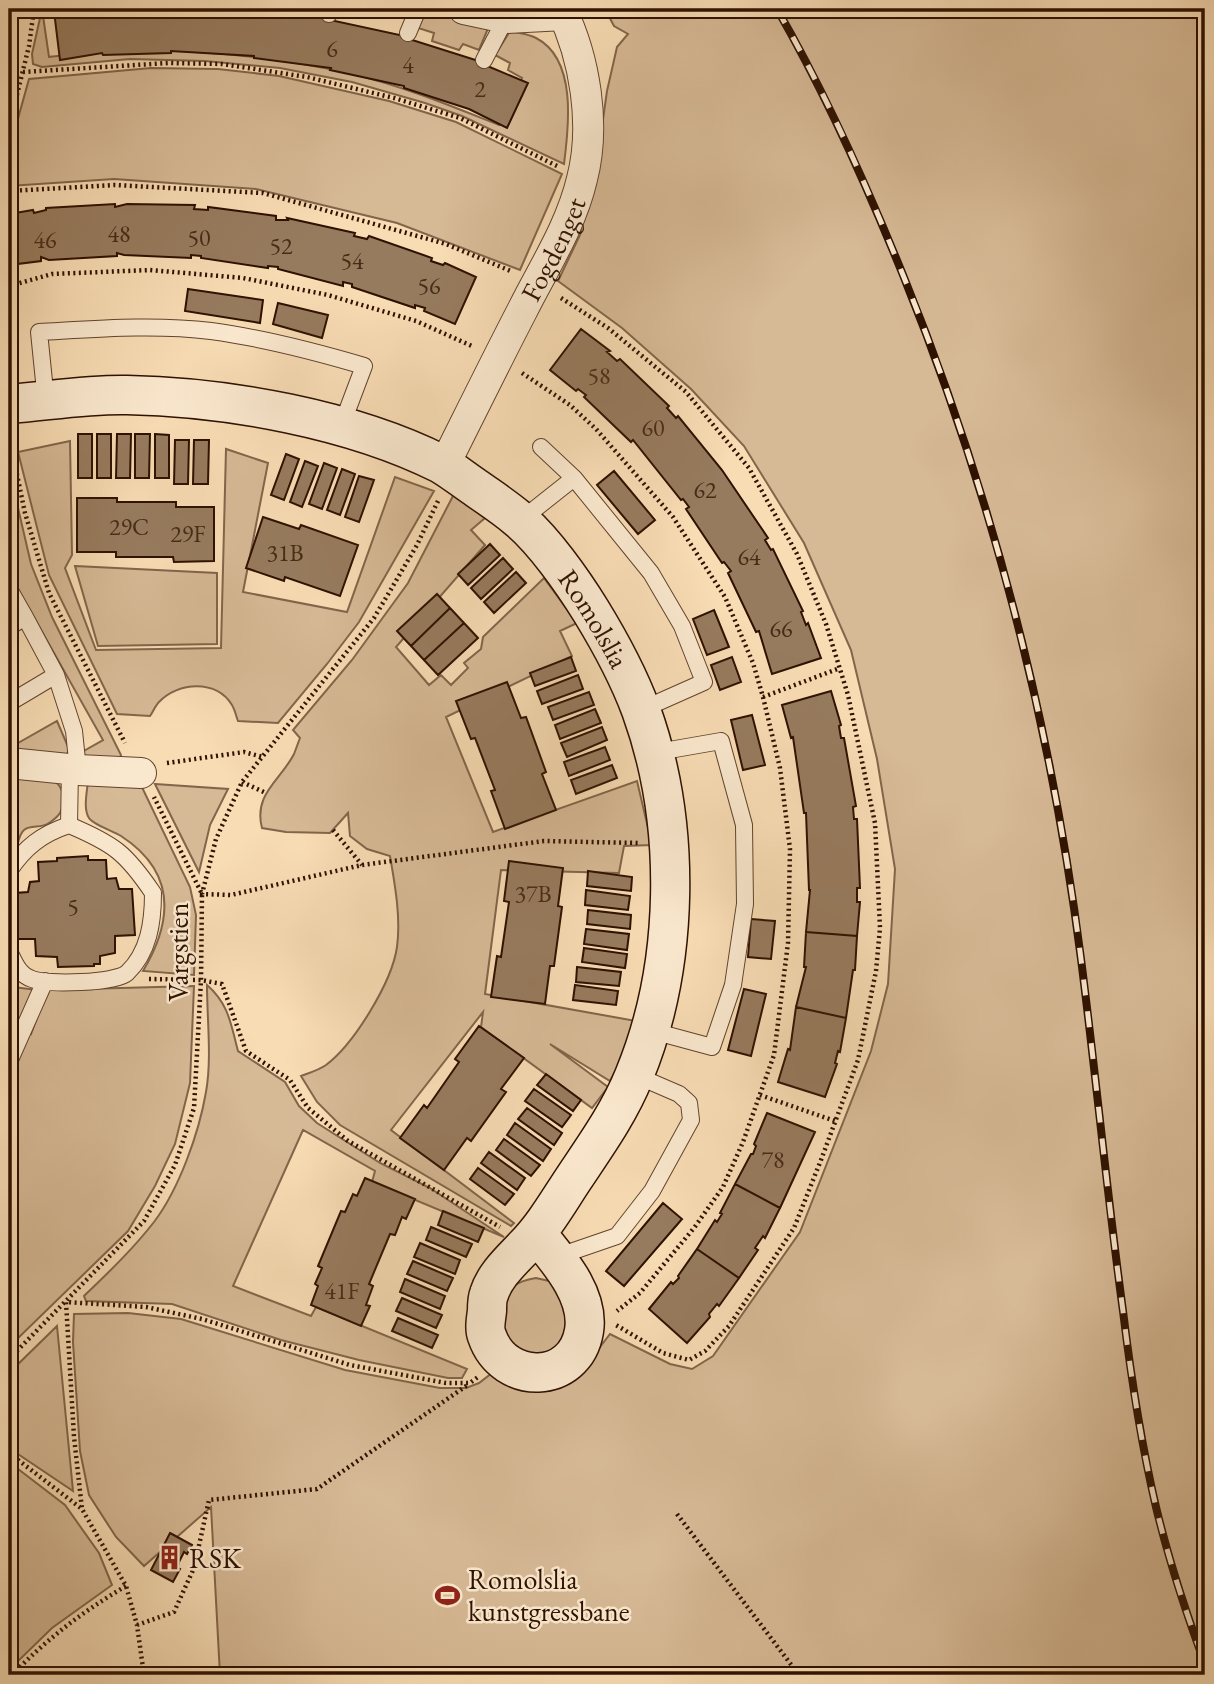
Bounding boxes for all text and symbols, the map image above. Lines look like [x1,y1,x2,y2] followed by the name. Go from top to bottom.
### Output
[326,33,338,64] house number: 6
[402,49,414,80] house number: 4
[474,73,486,104] house number: 2
[512,192,594,307] street label: Fogdenget
[107,218,131,249] house number: 48
[187,222,211,253] house number: 50
[33,224,57,255] house number: 46
[269,230,293,261] house number: 52
[340,245,364,276] house number: 54
[417,270,441,301] house number: 56
[587,360,611,391] house number: 58
[641,412,665,443] house number: 60
[693,474,717,505] house number: 62
[109,511,149,542] house number: 29C
[170,518,206,549] house number: 29F
[266,537,304,568] house number: 31B
[737,541,761,572] house number: 64
[550,562,638,675] street label: Romolslia
[769,613,793,644] house number: 66
[514,878,552,909] house number: 37B
[67,891,79,922] house number: 5
[160,902,196,1002] street label: Vargstien
[761,1144,785,1175] house number: 78
[324,1275,360,1306] house number: 41F
[189,1540,242,1576] place label: RSK
[155,1544,183,1572] building icon: RSK
[468,1561,630,1629] place label: Romolslia kunstgressbane
[434,1581,462,1609] sports icon: Romolslia kunstgressbane

